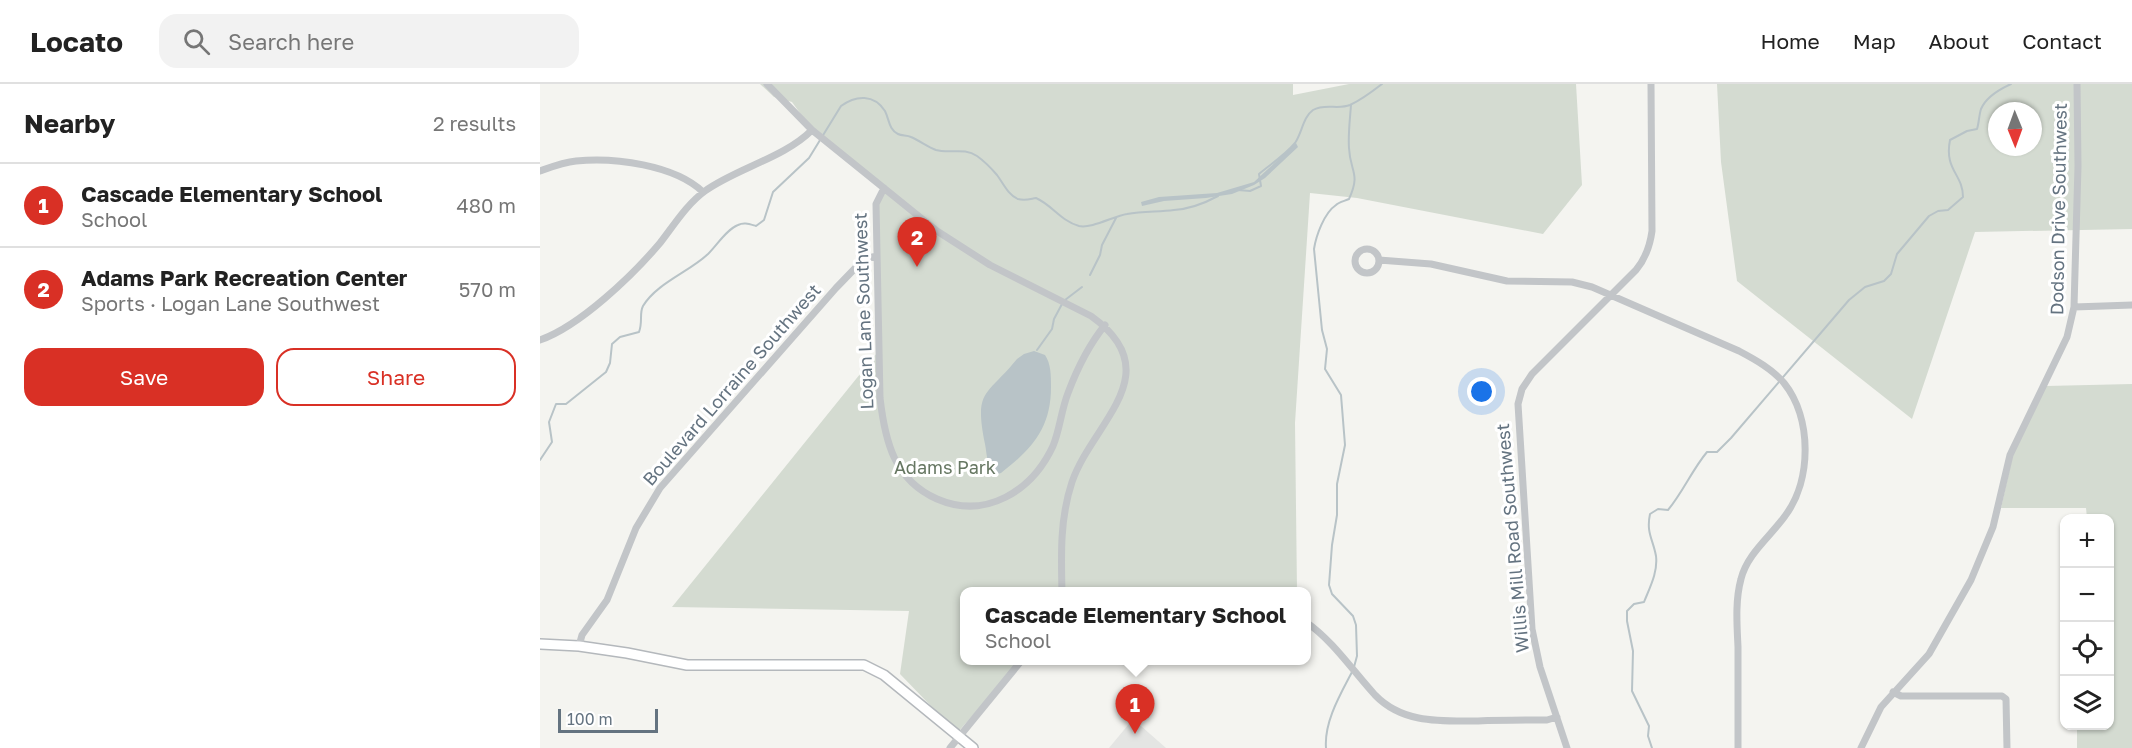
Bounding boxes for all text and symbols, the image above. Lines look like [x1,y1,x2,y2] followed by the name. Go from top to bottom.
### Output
[159,14,579,68] search box
[30,25,123,58] text: Locato
[180,25,213,58] icon: search
[228,28,354,55] text: Search here
[1760,28,1820,54] text: Home
[1853,28,1896,54] text: Map
[1929,28,1989,54] text: About
[2022,28,2102,54] text: Contact
[1988,102,2042,156] north arrow
[2045,103,2071,315] street label: Dodson Drive Southwest
[24,108,115,139] text: Nearby
[433,111,516,135] text: 2 results
[81,180,383,207] text: Cascade Elementary School
[38,193,49,217] text: 1
[457,193,516,217] text: 480 m
[81,207,147,231] text: School
[849,212,877,410] street label: Logan Lane Southwest
[898,218,937,267] pin: 2
[81,264,407,291] text: Adams Park Recreation Center
[37,277,50,301] text: 2
[459,277,516,301] text: 570 m
[638,279,825,490] street label: Boulevard Lorraine Southwest
[81,291,380,315] text: Sports · Logan Lane Southwest
[24,348,264,406] button: Save
[276,348,516,406] button: Share
[1467,377,1496,406] your location
[1491,422,1533,654] street label: Willis Mill Road Southwest
[894,456,996,478] park label: Adams Park
[2060,514,2114,730] map controls
[2060,514,2114,568] button: +
[2060,568,2114,622] button: −
[960,587,1311,665] popup
[985,601,1286,628] text: Cascade Elementary School
[2060,622,2114,676] button: locate
[985,628,1051,652] text: School
[2060,676,2114,730] button: layers
[1116,684,1154,734] pin: 1
[558,706,658,734] scale bar
[567,709,613,729] text: 100 m

